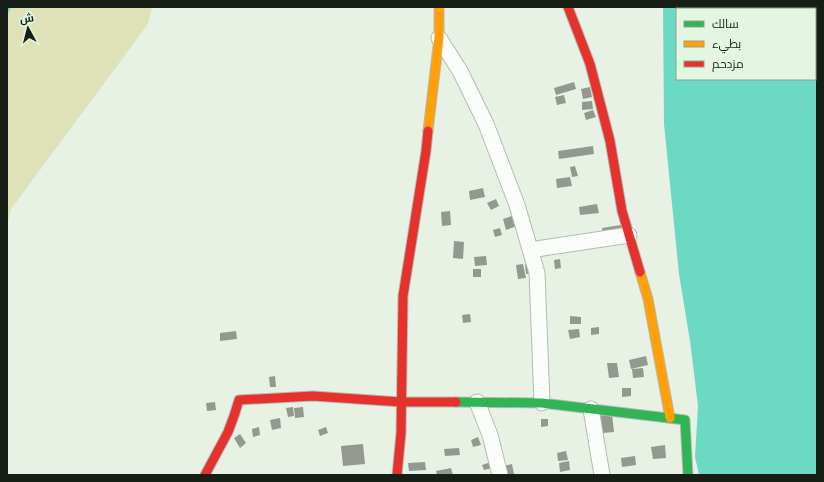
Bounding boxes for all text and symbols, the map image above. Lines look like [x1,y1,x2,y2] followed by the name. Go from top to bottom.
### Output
[8,8,48,48] north arrow
[676,8,816,80] legend
[19,11,35,26] text: ش
[712,17,739,31] text: سالك
[712,37,741,54] text: بطيء
[712,57,744,72] text: مزدحم

